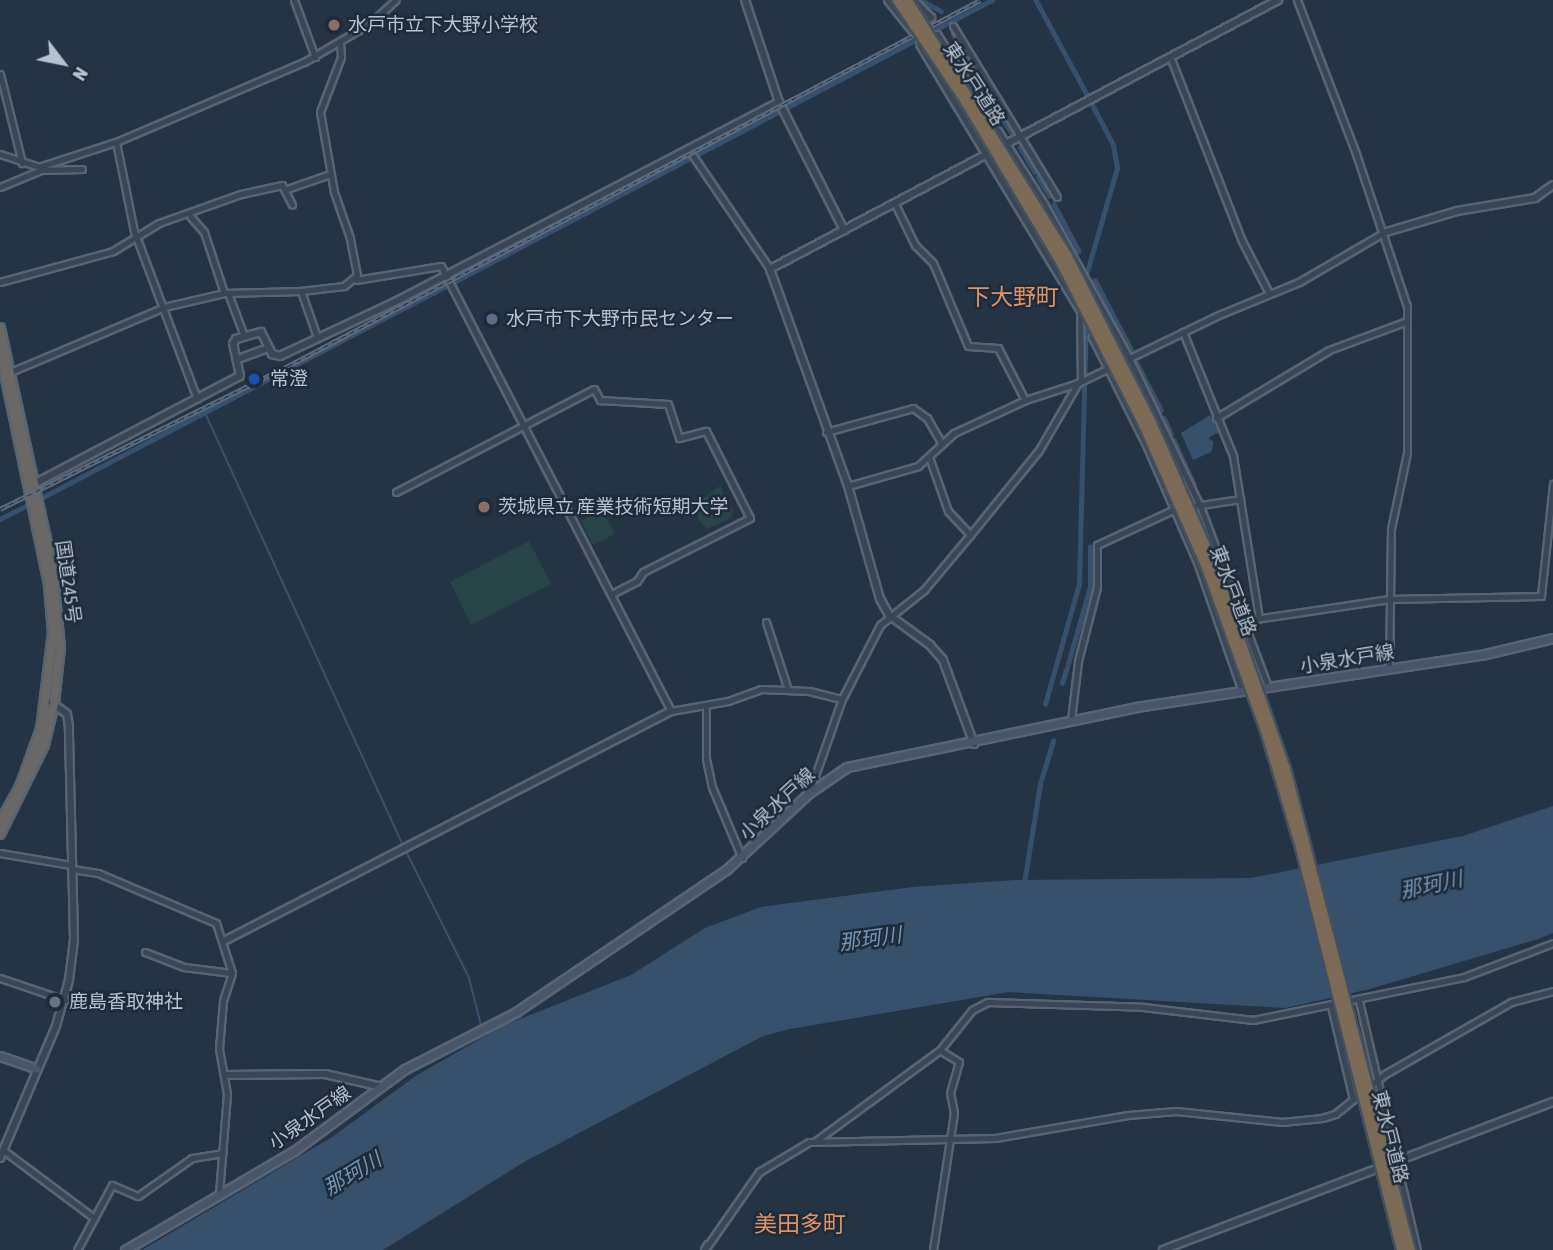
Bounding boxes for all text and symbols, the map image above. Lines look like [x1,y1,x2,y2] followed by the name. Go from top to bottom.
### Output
[348,14,538,36] place label: 水戸市立下大野小学校
[326,17,342,33] marker: 水戸市立下大野小学校
[28,28,98,98] north arrow
[939,38,1009,130] street label: 東水戸道路
[69,64,93,85] text: N
[967,283,1059,311] district label: 下大野町
[506,308,734,330] place label: 水戸市下大野市民センター
[484,311,500,327] marker: 水戸市下大野市民センター
[270,368,308,390] place label: 常澄
[244,369,264,389] marker: 常澄
[498,496,729,518] place label: 茨城県立 産業技術短期大学
[476,499,492,515] marker: 茨城県立 産業技術短期大学
[51,539,85,625] street label: 国道245号
[1205,543,1261,639] street label: 東水戸道路
[1298,640,1396,678] street label: 小泉水戸線
[734,763,820,845] street label: 小泉水戸線
[1398,865,1464,903] water label: 那珂川
[837,921,903,955] water label: 那珂川
[69,991,183,1013] place label: 鹿島香取神社
[47,994,63,1010] marker: 鹿島香取神社
[265,1081,355,1155] street label: 小泉水戸線
[1367,1088,1413,1186] street label: 東水戸道路
[319,1146,385,1200] water label: 那珂川
[754,1210,846,1238] district label: 美田多町

